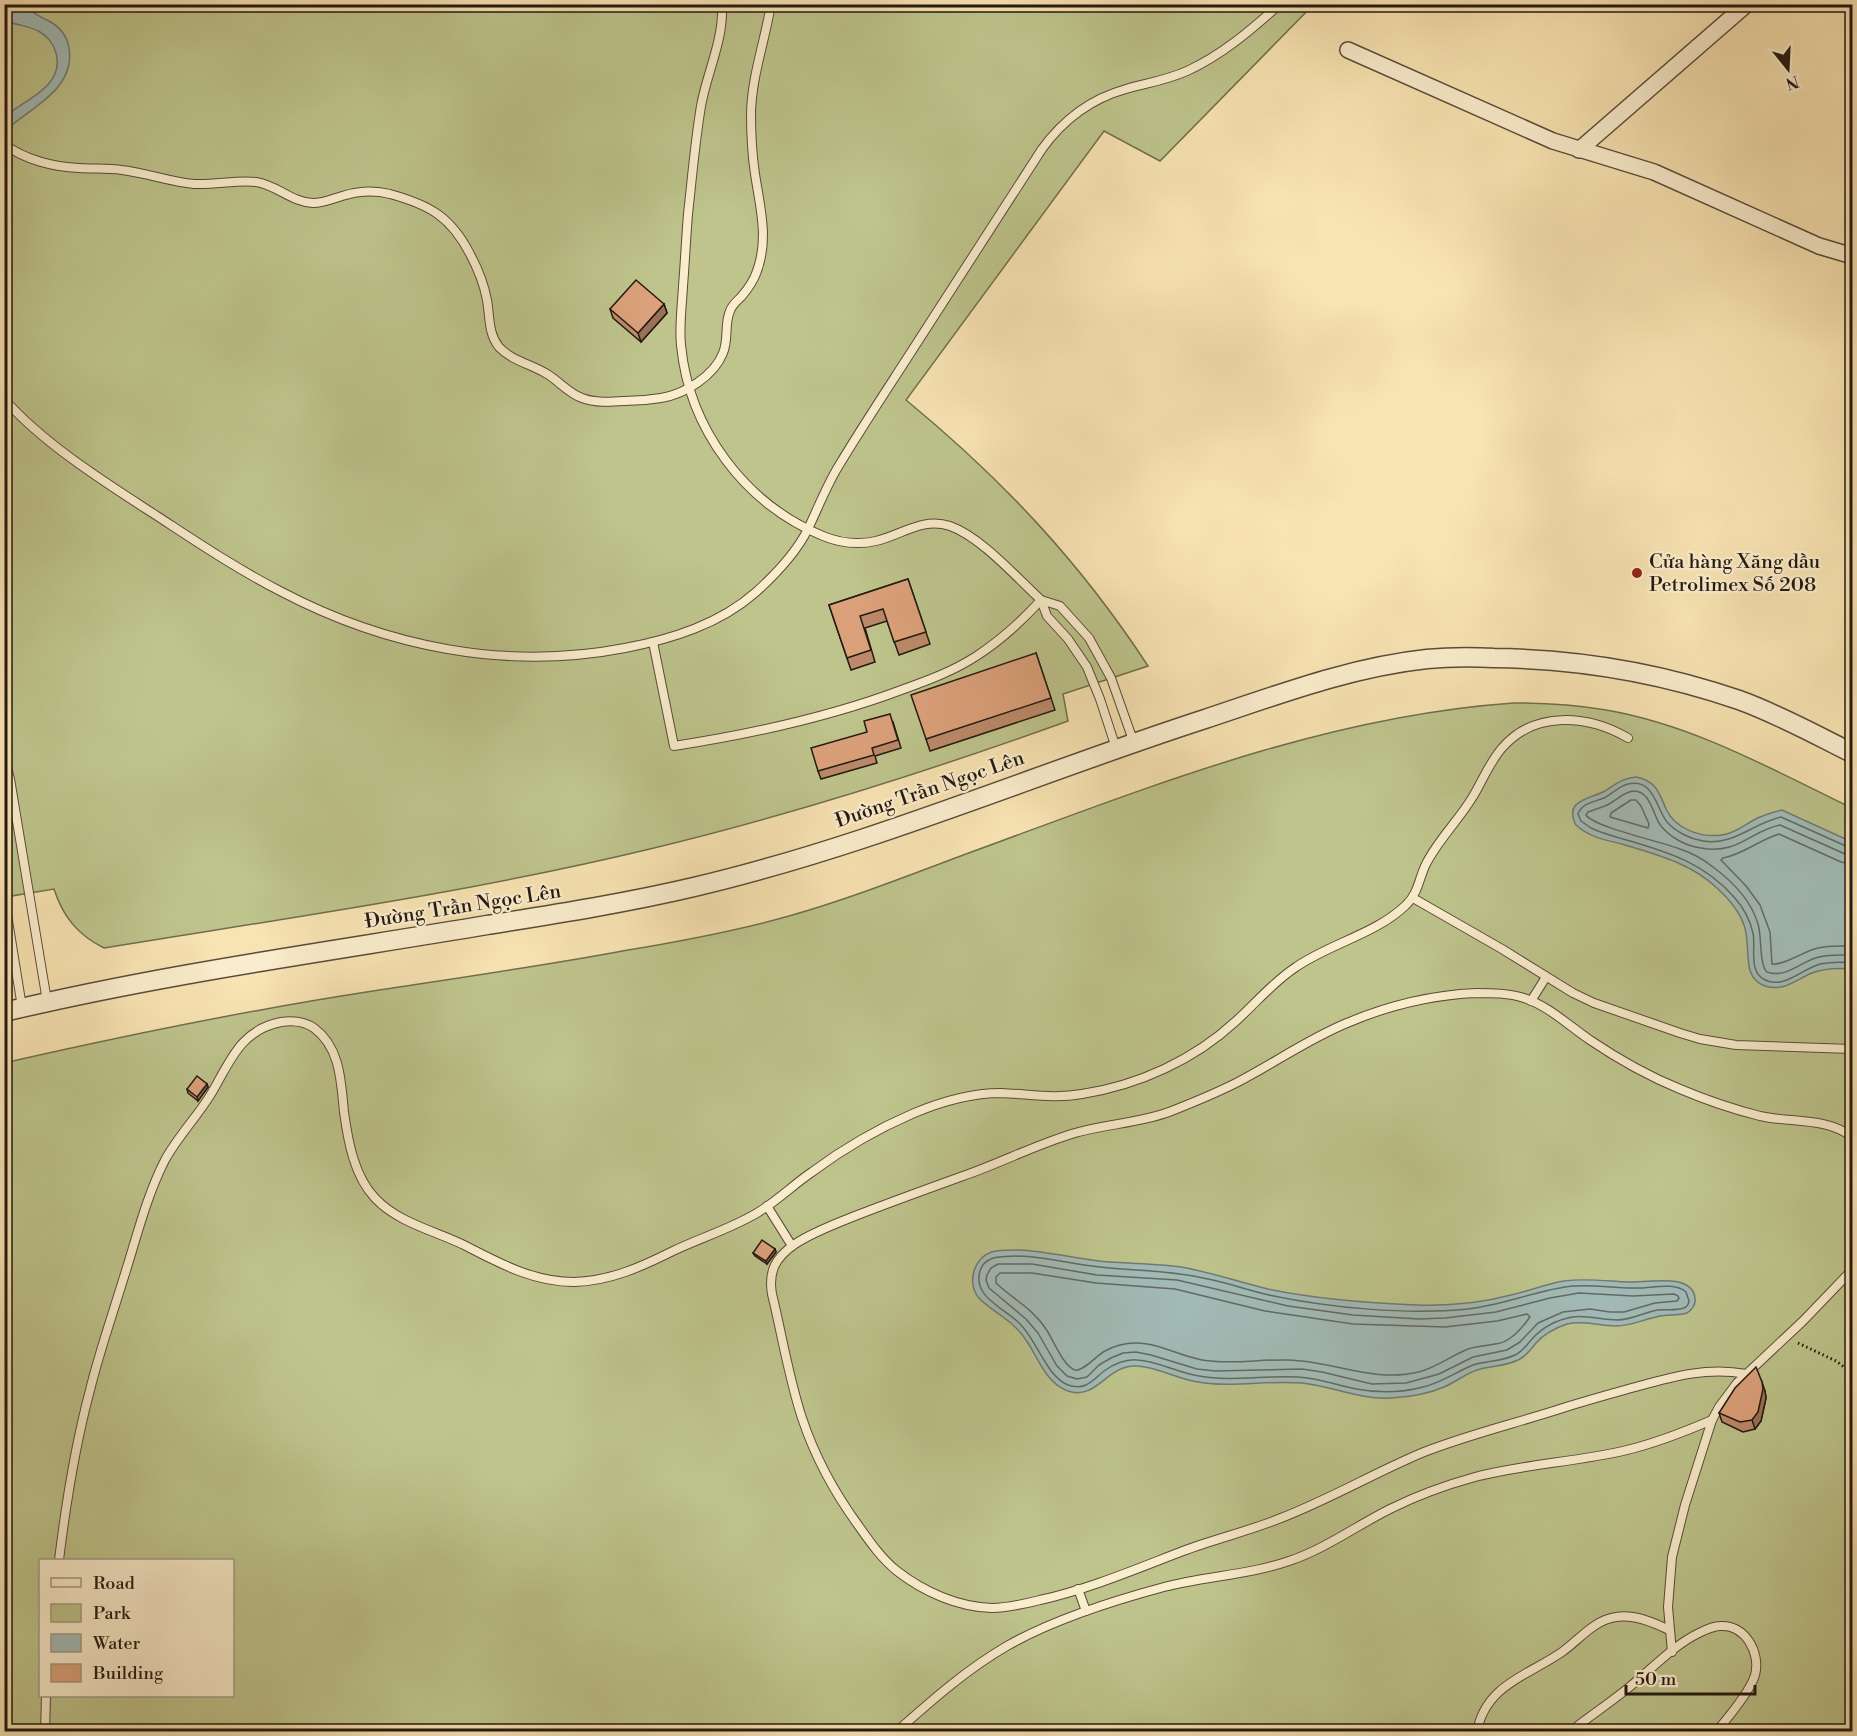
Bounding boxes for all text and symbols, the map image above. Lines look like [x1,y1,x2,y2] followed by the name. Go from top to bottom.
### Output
[1758,39,1818,99] north arrow
[1783,71,1801,94] text: N
[1649,550,1821,598] place label: Cửa hàng Xăng dầu Petrolimex Số 208
[1630,566,1644,580] marker: Cửa hàng Xăng dầu Petrolimex Số 208
[832,746,1028,834] street label: Đường Trần Ngọc Lên
[363,879,563,935] street label: Đường Trần Ngọc Lên
[39,1559,234,1697] legend
[93,1572,136,1595] text: Road
[93,1602,132,1625] text: Park
[92,1632,141,1655] text: Water
[1626,1658,1755,1696] scale bar
[92,1662,164,1685] text: Building
[1635,1668,1677,1691] text: 50 m

